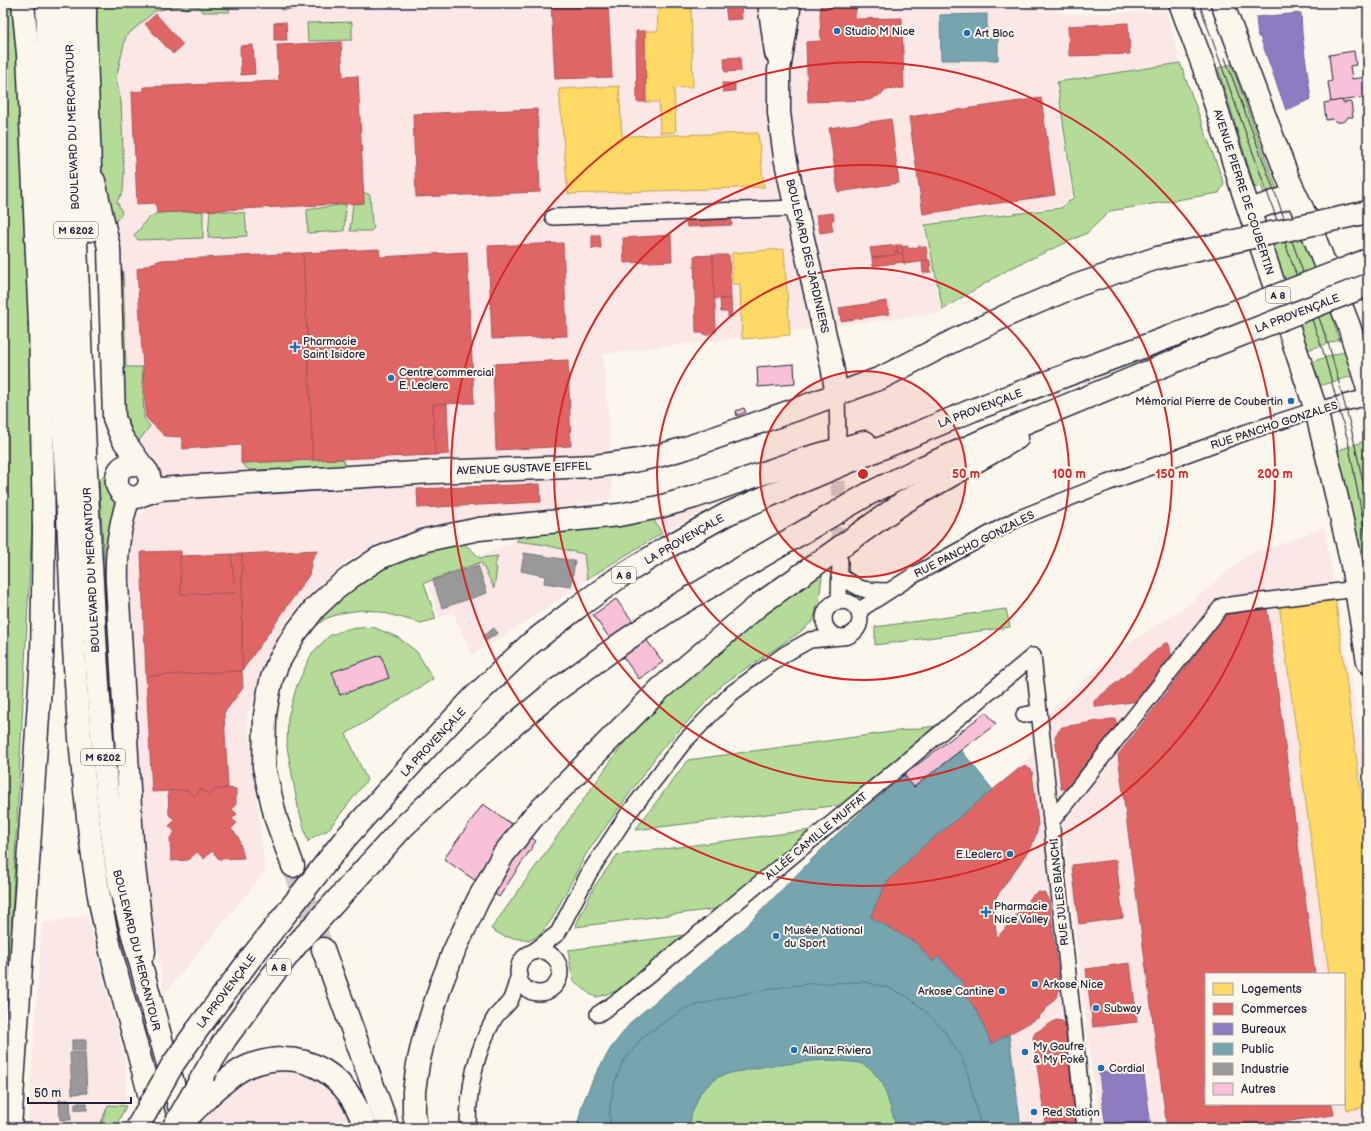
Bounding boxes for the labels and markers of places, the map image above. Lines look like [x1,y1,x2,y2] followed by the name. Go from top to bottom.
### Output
[845,25,915,38] place label: Studio M Nice
[832,26,842,36] marker: Studio M Nice
[975,27,1014,40] place label: Art Bloc
[962,28,972,38] marker: Art Bloc
[303,335,366,361] place label: Pharmacie Saint Isidore
[290,342,300,352] marker: Pharmacie Saint Isidore
[399,366,494,392] place label: Centre commercial E. Leclerc
[386,373,396,383] marker: Centre commercial E. Leclerc
[1135,395,1283,408] place label: Mémorial Pierre de Coubertin
[1286,396,1296,406] marker: Mémorial Pierre de Coubertin
[856,467,870,481] centre of rings
[956,848,1002,861] place label: E.Leclerc
[1005,849,1015,859] marker: E.Leclerc
[994,900,1048,926] place label: Pharmacie Nice Valley
[981,907,991,917] marker: Pharmacie Nice Valley
[784,924,863,950] place label: Musée National du Sport
[771,931,781,941] marker: Musée National du Sport
[1043,978,1104,991] place label: Arkose Nice
[1030,979,1040,989] marker: Arkose Nice
[918,985,994,998] place label: Arkose Cantine
[997,986,1007,996] marker: Arkose Cantine
[1104,1002,1141,1015] place label: Subway
[1091,1003,1101,1013] marker: Subway
[1033,1040,1085,1066] place label: My Gaufre & My Poké
[802,1044,871,1057] place label: Allianz Riviera
[789,1045,799,1055] marker: Allianz Riviera
[1020,1047,1030,1057] marker: My Gaufre & My Poké
[1109,1062,1144,1075] place label: Cordial
[1096,1063,1106,1073] marker: Cordial
[1042,1106,1100,1119] place label: Red Station
[1029,1107,1039,1117] marker: Red Station

